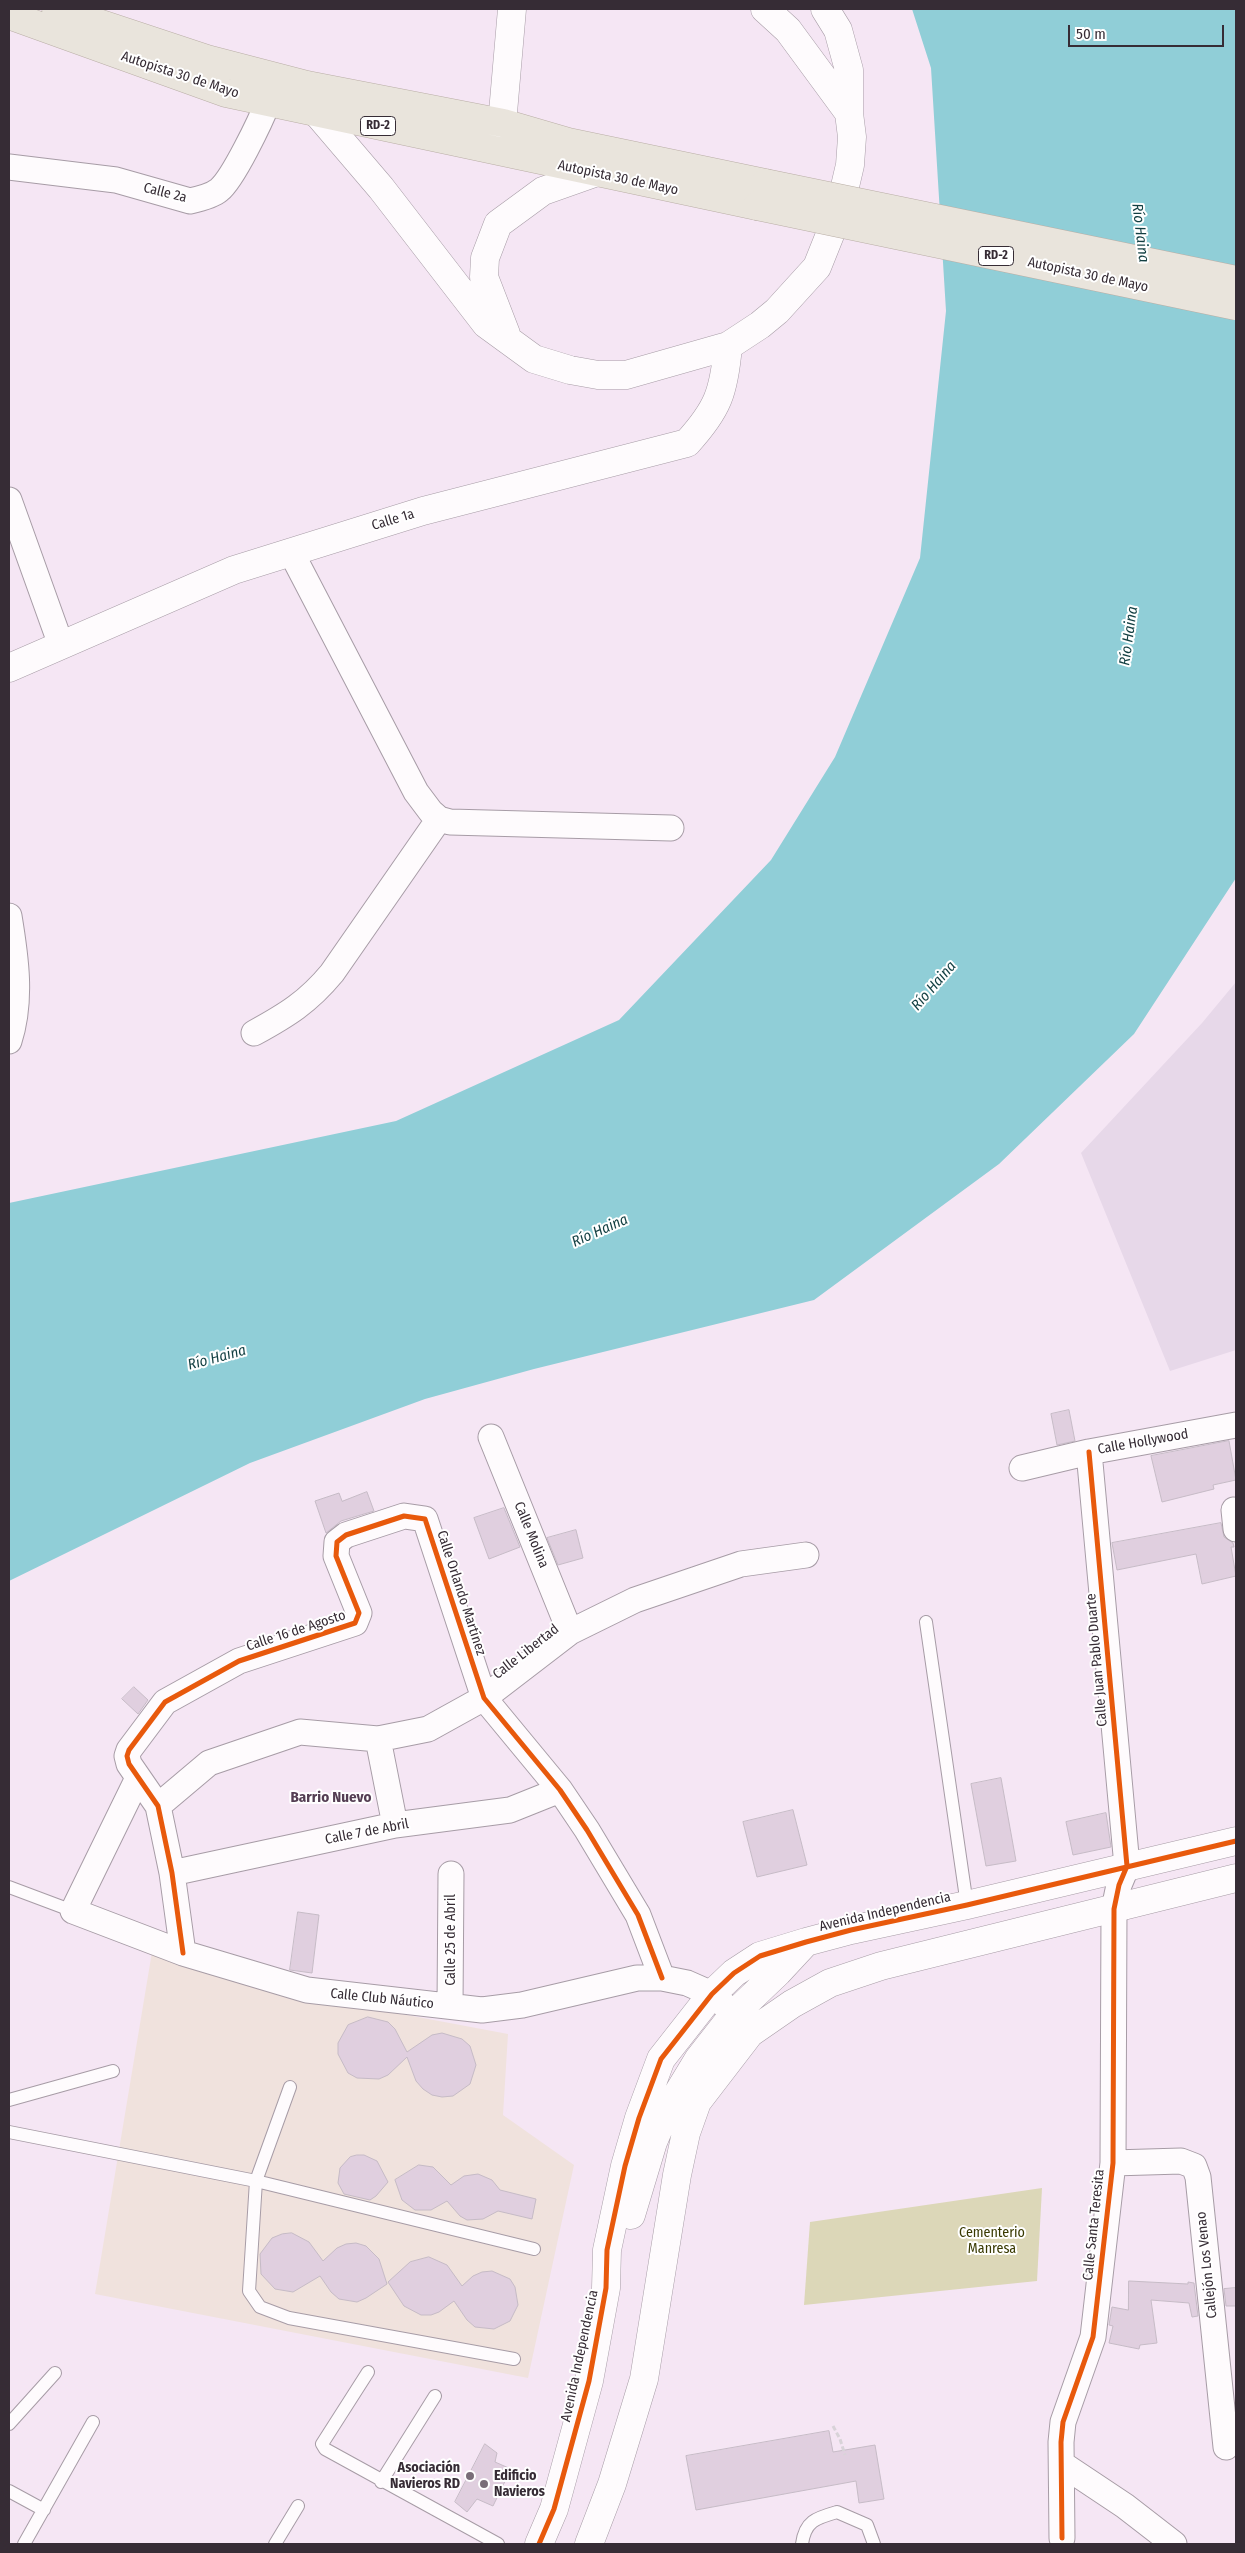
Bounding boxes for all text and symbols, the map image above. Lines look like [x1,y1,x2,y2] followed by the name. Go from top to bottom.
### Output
[1070,15,1226,47] scale bar
[1076,25,1106,43] text: 50 m
[119,48,241,102] street label: Autopista 30 de Mayo
[360,116,396,136] road number: RD-2
[556,157,680,199] street label: Autopista 30 de Mayo
[142,180,188,206] street label: Calle 2a
[1127,202,1153,264] water label: Río Haina
[978,247,1014,266] road number: RD-2
[1026,254,1150,296] street label: Autopista 30 de Mayo
[370,506,416,534] street label: Calle 1a
[1116,605,1142,667] water label: Río Haina
[908,958,960,1014] water label: Río Haina
[569,1211,631,1251] water label: Río Haina
[186,1342,248,1374] water label: Río Haina
[1096,1426,1190,1458] street label: Calle Hollywood
[510,1499,552,1571] street label: Calle Molina
[433,1528,489,1658] street label: Calle Orlando Martínez
[1083,1593,1111,1727] street label: Calle Juan Pablo Duarte
[244,1607,348,1655] street label: Calle 16 de Agosto
[490,1621,562,1683] street label: Calle Libertad
[290,1789,372,1807] district label: Barrio Nuevo
[324,1816,410,1848] street label: Calle 7 de Abril
[818,1889,952,1935] street label: Avenida Independencia
[443,1894,459,1986] street label: Calle 25 de Abril
[329,1985,435,2013] street label: Calle Club Náutico
[1080,2168,1108,2282] street label: Calle Santa Teresita
[1193,2211,1221,2319] street label: Callejón Los Venao
[959,2225,1025,2258] park label: Cementerio Manresa
[558,2289,602,2423] street label: Avenida Independencia
[390,2460,460,2492] place label: Asociación Navieros RD
[494,2468,545,2500] place label: Edificio Navieros
[464,2470,476,2482] marker: Asociación Navieros RD
[478,2478,490,2490] marker: Edificio Navieros

